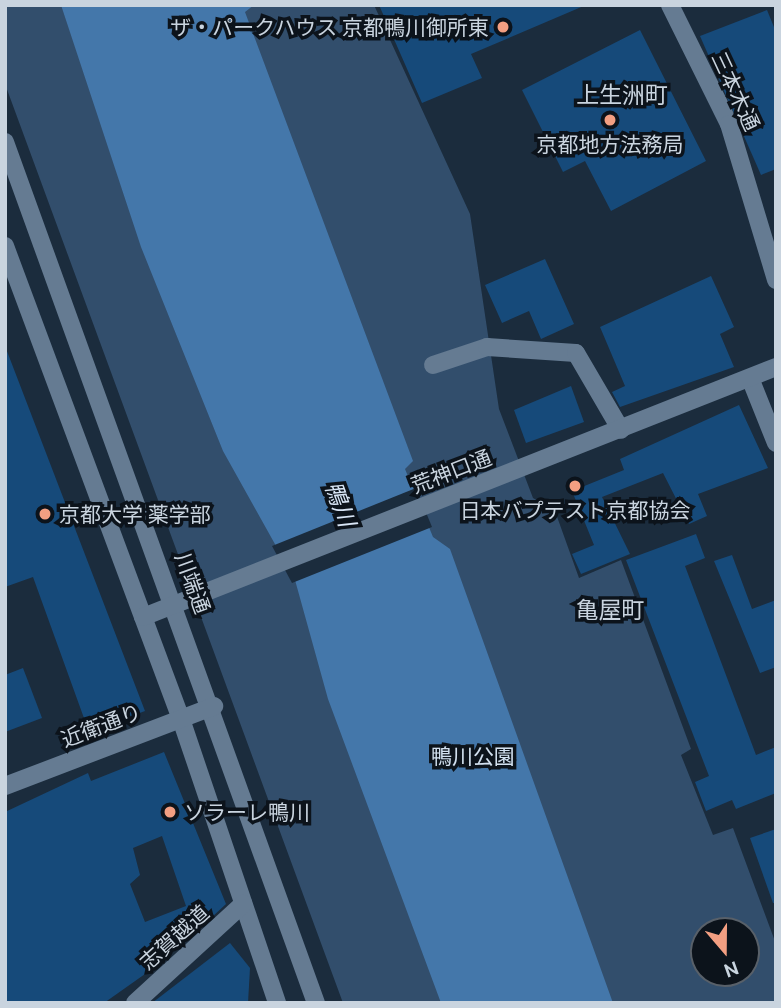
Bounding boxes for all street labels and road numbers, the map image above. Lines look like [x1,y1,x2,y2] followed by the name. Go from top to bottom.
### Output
[707,48,765,134] street label: 三本木通
[407,444,495,498] street label: 荒神口通
[170,549,216,617] street label: 川端通
[57,698,145,752] street label: 近衛通り
[134,900,214,974] street label: 志賀越道

